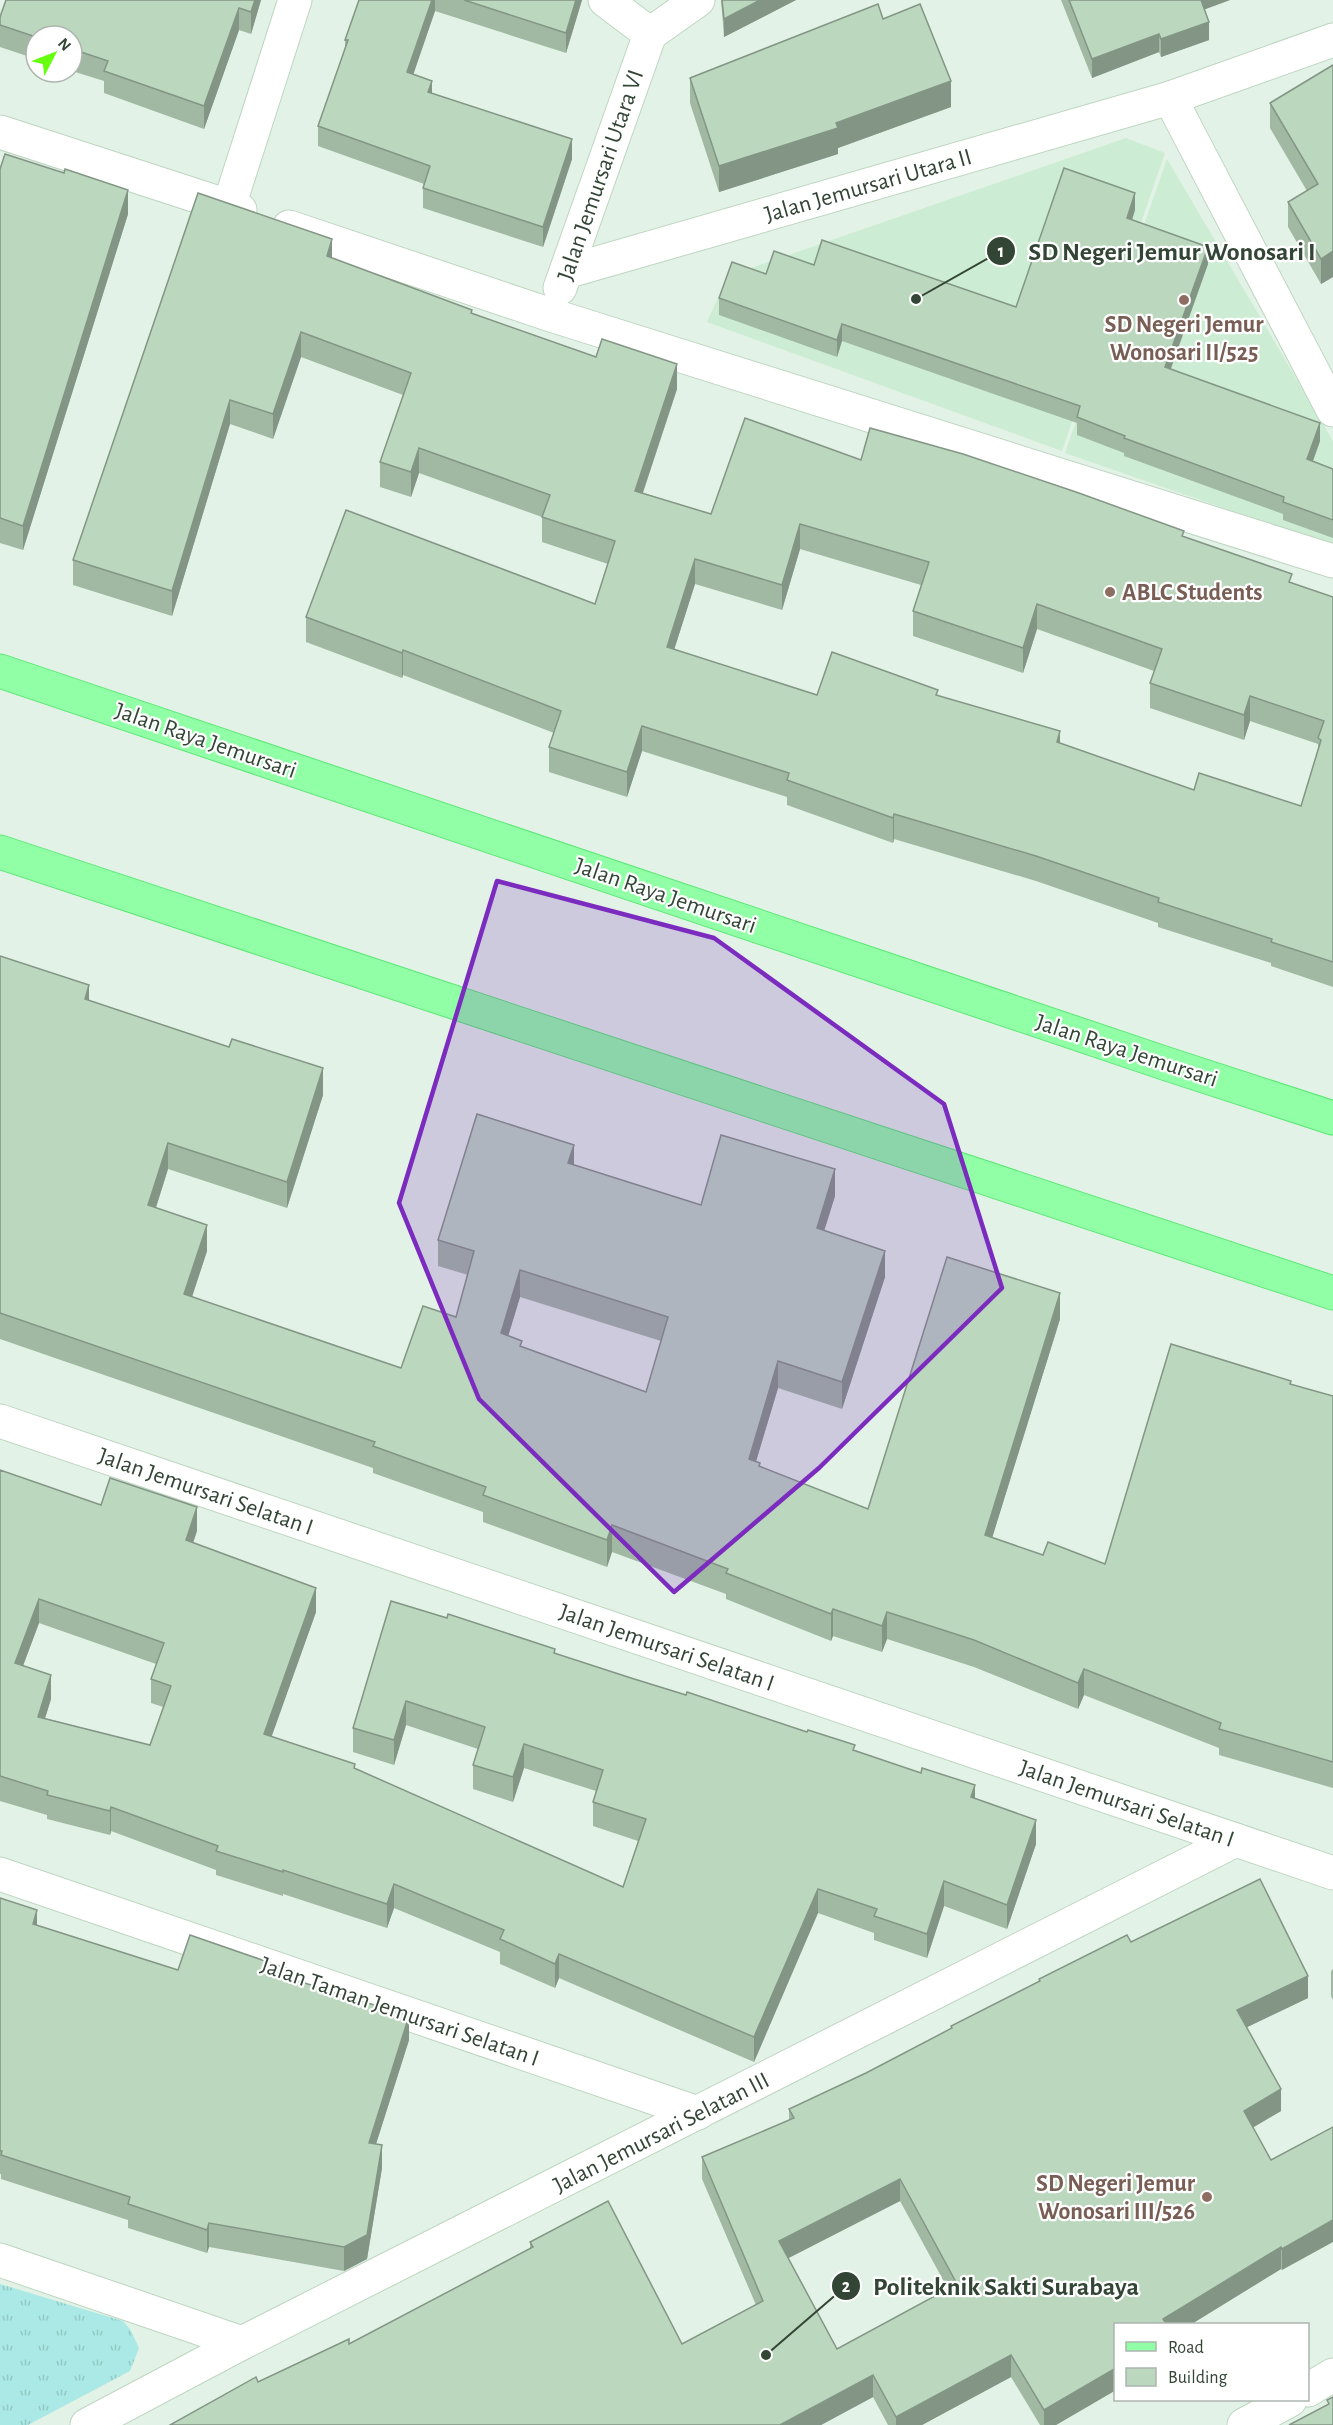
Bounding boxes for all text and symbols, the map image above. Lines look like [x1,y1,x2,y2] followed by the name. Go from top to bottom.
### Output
[24,24,84,84] north arrow
[55,35,74,54] text: N
[554,67,648,284] street label: Jalan Jemursari Utara VI
[762,145,975,227] street label: Jalan Jemursari Utara II
[986,229,1328,273] callout: SD Negeri Jemur Wonosari I
[1028,239,1316,265] text: SD Negeri Jemur Wonosari I
[998,243,1004,261] text: 1
[1177,293,1191,307] marker: SD Negeri Jemur Wonosari II/525
[1104,313,1264,365] place label: SD Negeri Jemur Wonosari II/525
[1122,581,1263,605] place label: ABLC Students
[1103,585,1117,599] marker: ABLC Students
[112,699,299,783] street label: Jalan Raya Jemursari
[572,854,759,938] street label: Jalan Raya Jemursari
[1033,1010,1221,1092] street label: Jalan Raya Jemursari
[95,1444,316,1540] street label: Jalan Jemursari Selatan I
[556,1600,777,1696] street label: Jalan Jemursari Selatan I
[1016,1756,1237,1852] street label: Jalan Jemursari Selatan I
[257,1953,542,2071] street label: Jalan Taman Jemursari Selatan I
[550,2068,773,2198] street label: Jalan Jemursari Selatan III
[1036,2172,1196,2224] place label: SD Negeri Jemur Wonosari III/526
[1200,2190,1214,2204] marker: SD Negeri Jemur Wonosari III/526
[831,2264,1150,2308] callout: Politeknik Sakti Surabaya
[873,2274,1139,2300] text: Politeknik Sakti Surabaya
[842,2278,851,2296] text: 2
[1114,2323,1309,2401] legend
[1168,2339,1204,2357] text: Road
[1168,2369,1228,2387] text: Building

